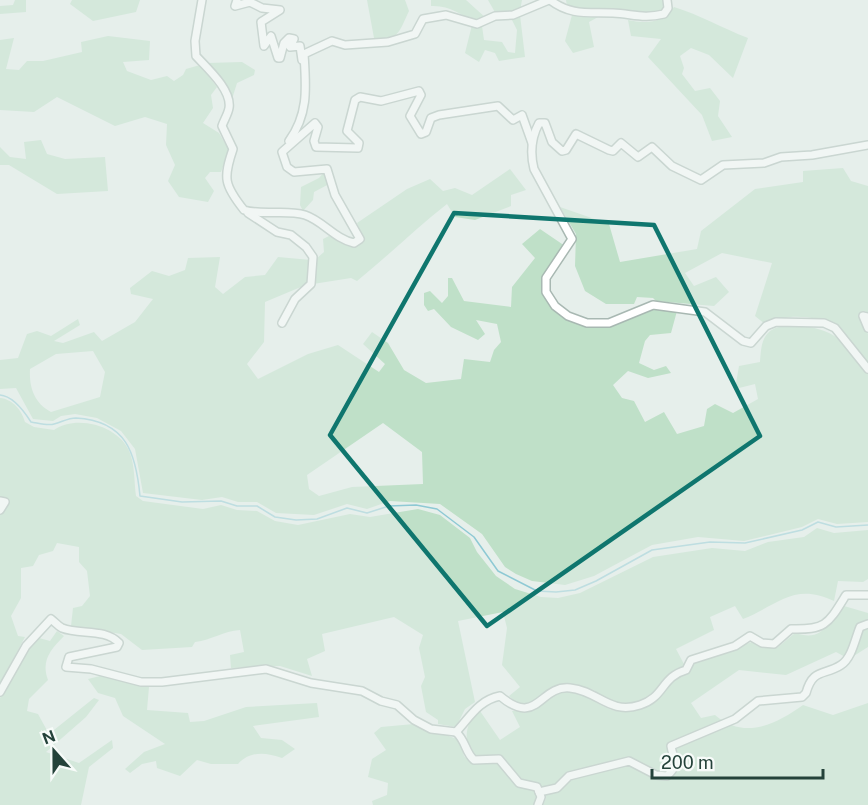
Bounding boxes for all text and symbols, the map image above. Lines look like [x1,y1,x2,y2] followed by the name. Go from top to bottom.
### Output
[24,721,84,781] north arrow
[40,726,58,749] text: N
[652,742,823,780] scale bar
[661,752,714,773] text: 200 m

